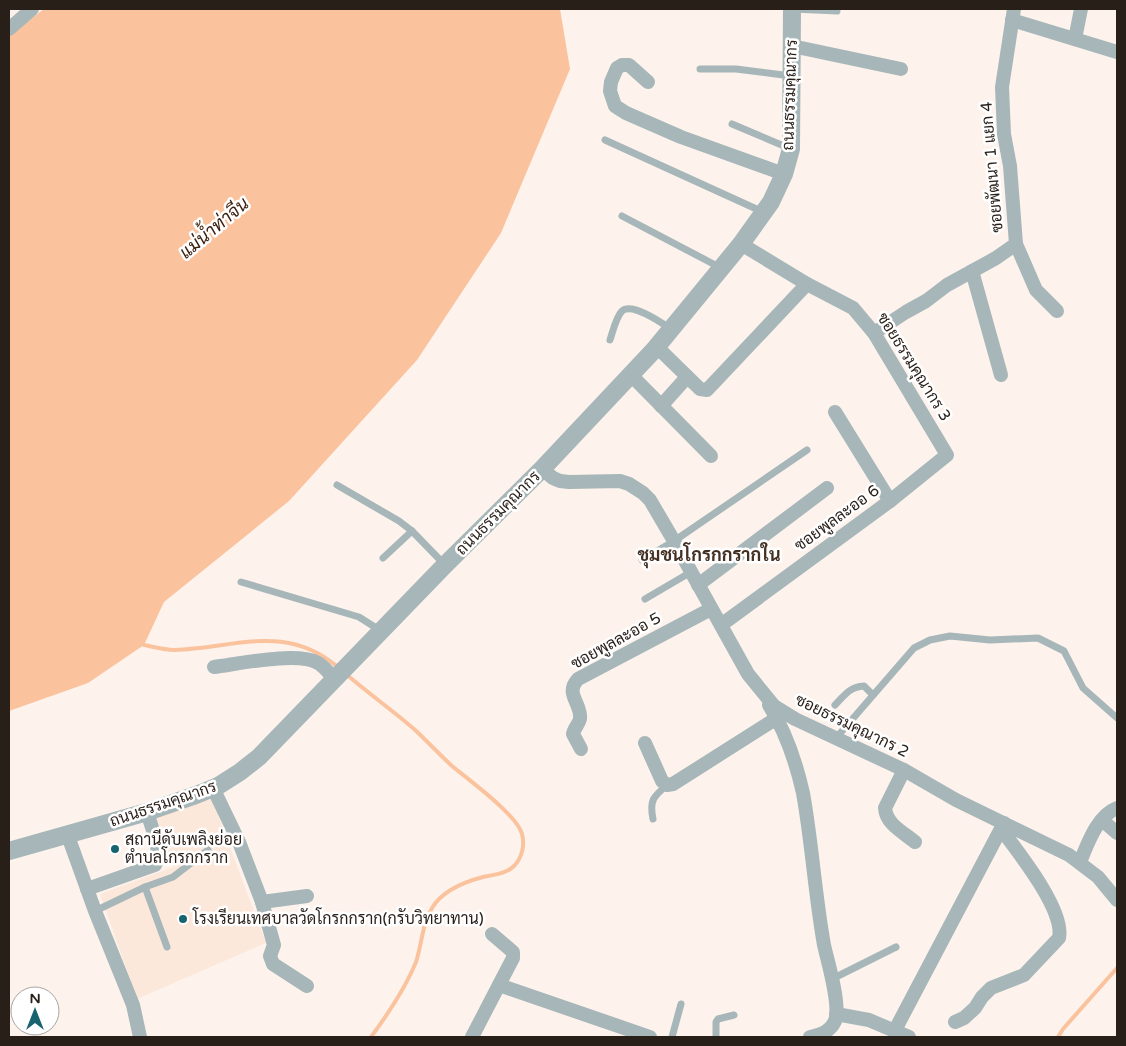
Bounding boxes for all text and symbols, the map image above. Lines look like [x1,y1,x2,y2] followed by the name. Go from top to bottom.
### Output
[778,39,803,151] street label: ถนนธรรมคุณากร
[975,101,1008,233] street label: ซอยพัฒนา 1 แยก 4
[172,189,254,263] water label: แม่น้ำท่าจีน
[872,309,955,426] street label: ซอยธรรมคุณากร 3
[452,466,545,560] street label: ถนนธรรมคุณากร
[791,481,884,556] street label: ซอยพูลละออ 6
[637,542,781,569] district label: ชุมชนโกรกกรากใน
[567,608,665,675] street label: ซอยพูลละออ 5
[791,690,912,763] street label: ซอยธรรมคุณากร 2
[107,776,219,833] street label: ถนนธรรมคุณากร
[125,828,242,868] place label: สถานีดับเพลิงย่อย ตำบลโกรกกราก
[109,843,121,855] marker: สถานีดับเพลิงย่อย ตำบลโกรกกราก
[192,907,484,929] place label: โรงเรียนเทศบาลวัดโกรกกราก(กรับวิทยาทาน)
[177,913,189,925] marker: โรงเรียนเทศบาลวัดโกรกกราก(กรับวิทยาทาน)
[10,986,60,1036] north arrow
[29,990,41,1007] text: N

